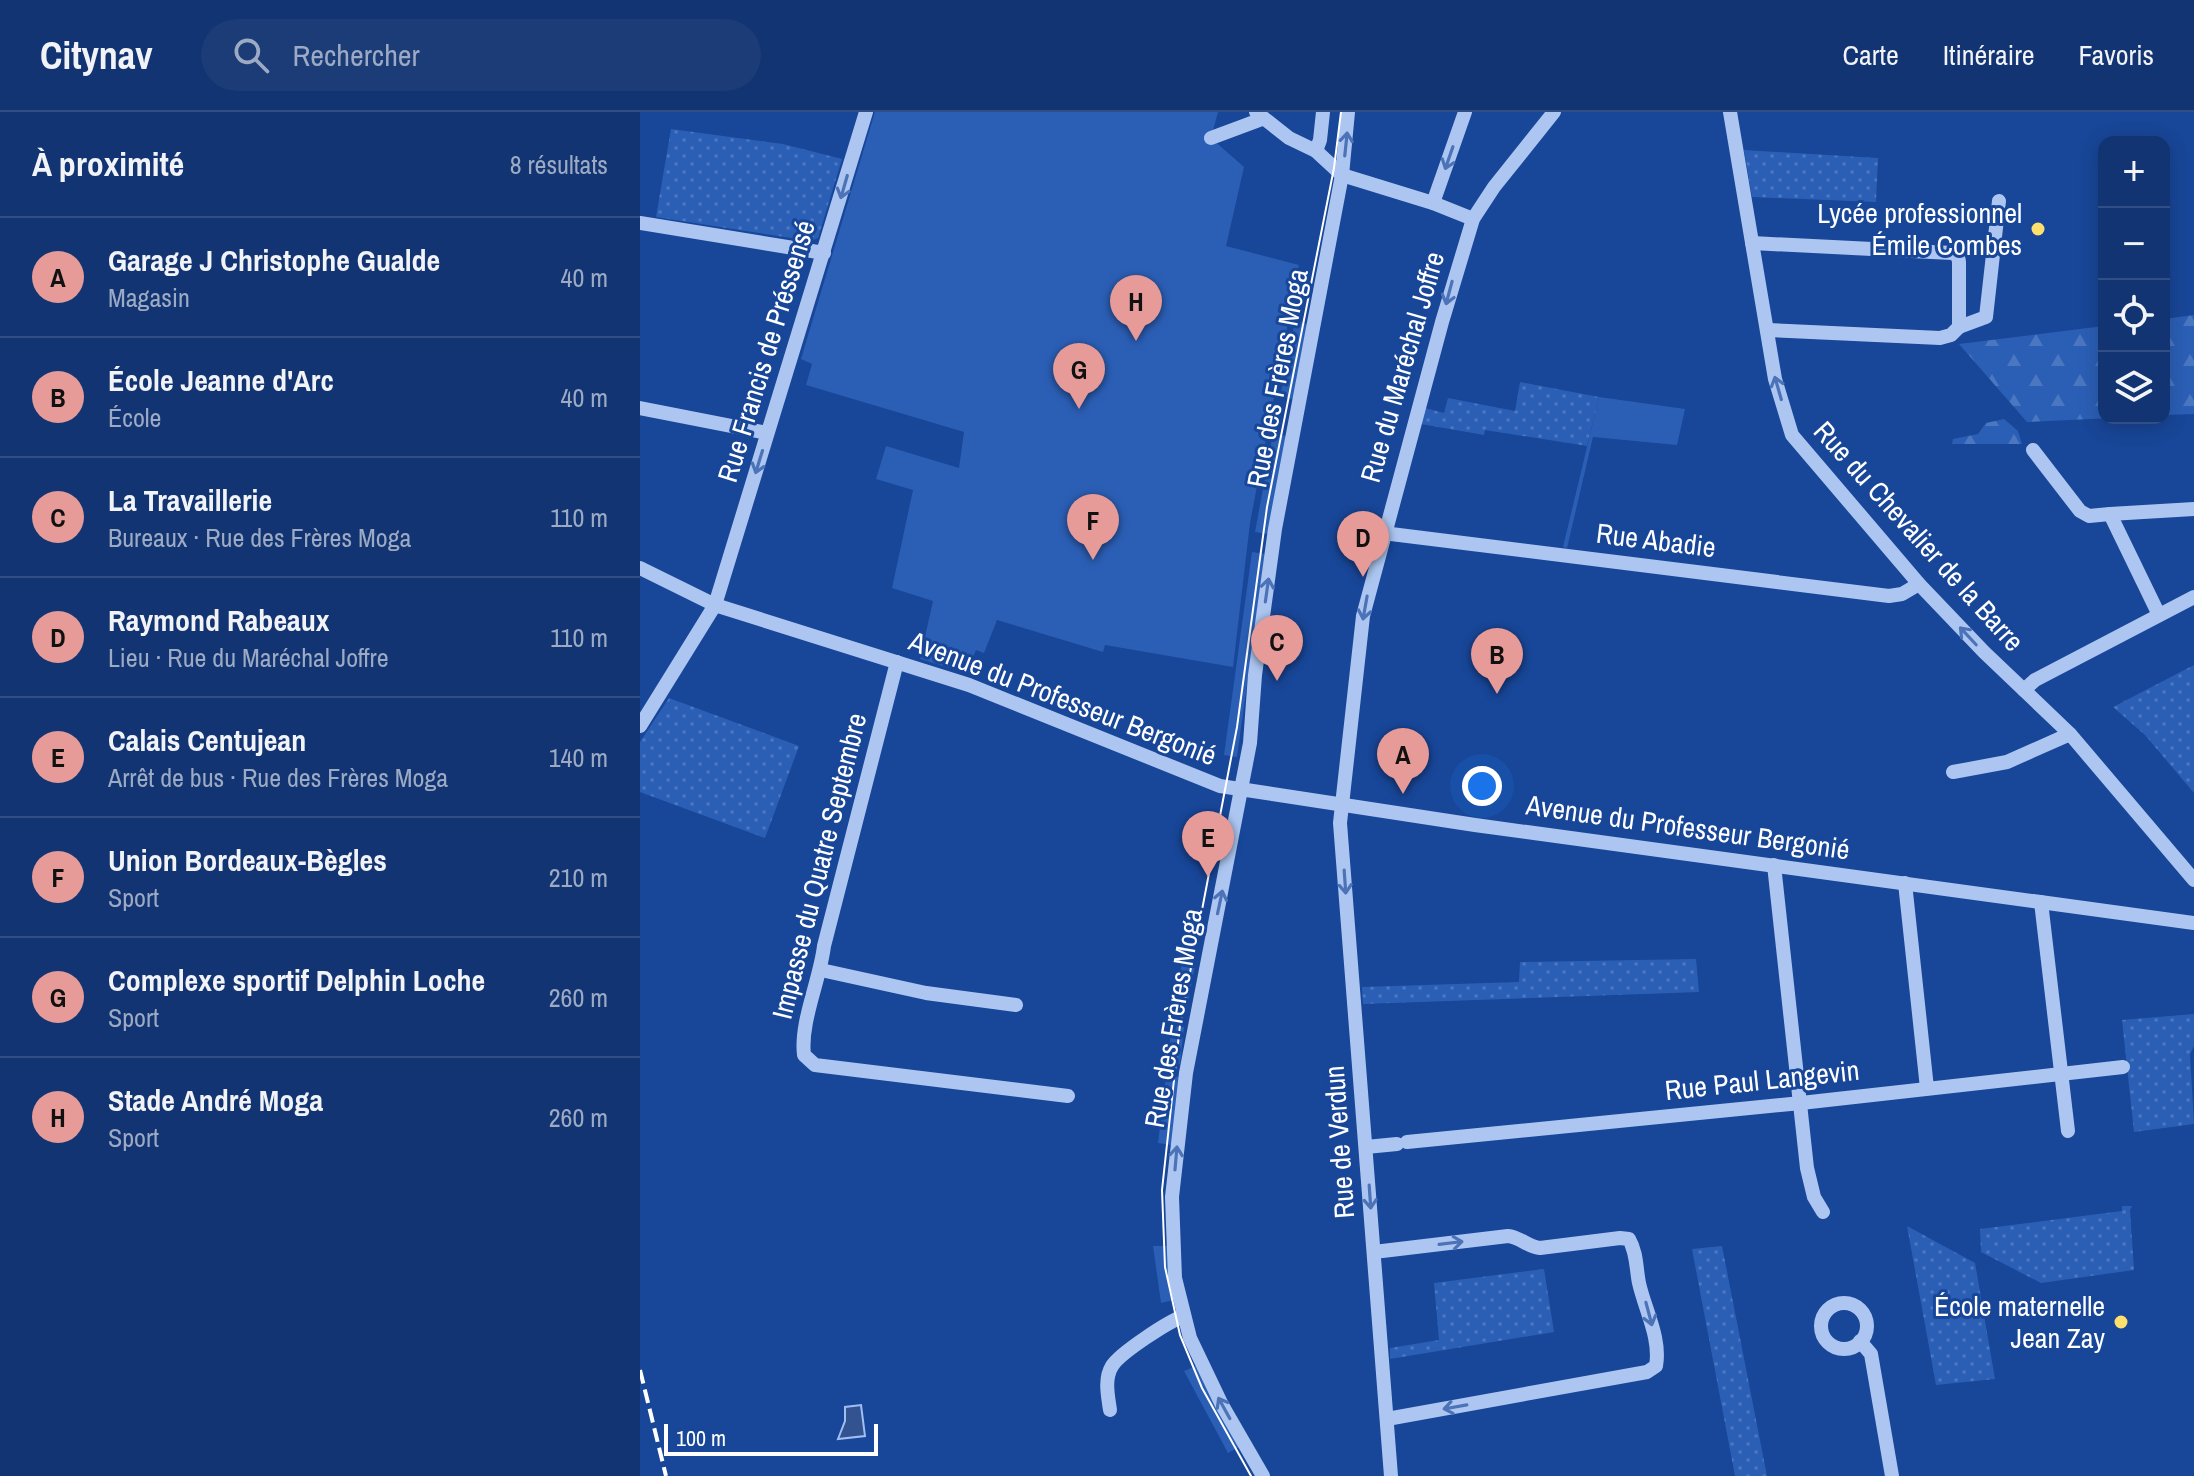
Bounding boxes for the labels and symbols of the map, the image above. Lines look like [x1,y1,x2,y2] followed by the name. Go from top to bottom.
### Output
[1339,131,1354,158] one-way arrow
[1441,145,1455,170] one-way arrow
[836,173,851,199] one-way arrow
[1817,194,2022,264] place label: Lycée professionnel Émile Combes
[708,215,824,487] street label: Rue Francis de Préssensé
[2029,220,2047,238] marker: Lycée professionnel Émile Combes
[1351,247,1453,487] street label: Rue du Maréchal Joffre
[1237,265,1317,491] street label: Rue des Frères Moga
[1110,275,1162,341] pin: H
[1441,280,1456,306] one-way arrow
[1053,343,1105,409] pin: G
[1770,376,1785,402] one-way arrow
[1805,413,2033,659] street label: Rue du Chevalier de la Barre
[751,449,765,474] one-way arrow
[1067,494,1119,560] pin: F
[1337,511,1389,577] pin: D
[1594,514,1718,566] street label: Rue Abadie
[1259,577,1274,604] one-way arrow
[1356,595,1371,621] one-way arrow
[1251,615,1303,681] pin: C
[903,621,1222,774] street label: Avenue du Professeur Bergonié
[1959,627,1978,646] one-way arrow
[1471,628,1523,694] pin: B
[763,709,875,1023] street label: Impasse du Quatre Septembre
[1377,728,1429,794] pin: A
[1462,766,1502,806] your location
[1523,785,1852,869] street label: Avenue du Professeur Bergonié
[1182,811,1234,877] pin: E
[1338,868,1353,895] one-way arrow
[1213,890,1228,915] one-way arrow
[1135,905,1211,1131] street label: Rue des Frères Moga
[1663,1051,1861,1109] street label: Rue Paul Langevin
[1315,1064,1363,1220] street label: Rue de Verdun
[1168,1145,1183,1172] one-way arrow
[1363,1183,1378,1210] one-way arrow
[1438,1235,1463,1250] one-way arrow
[1934,1287,2106,1357] place label: École maternelle Jean Zay
[1642,1300,1657,1326] one-way arrow
[2112,1313,2130,1331] marker: École maternelle Jean Zay
[1216,1397,1232,1420] one-way arrow
[1443,1400,1468,1415] one-way arrow
[664,1420,878,1456] scale bar

